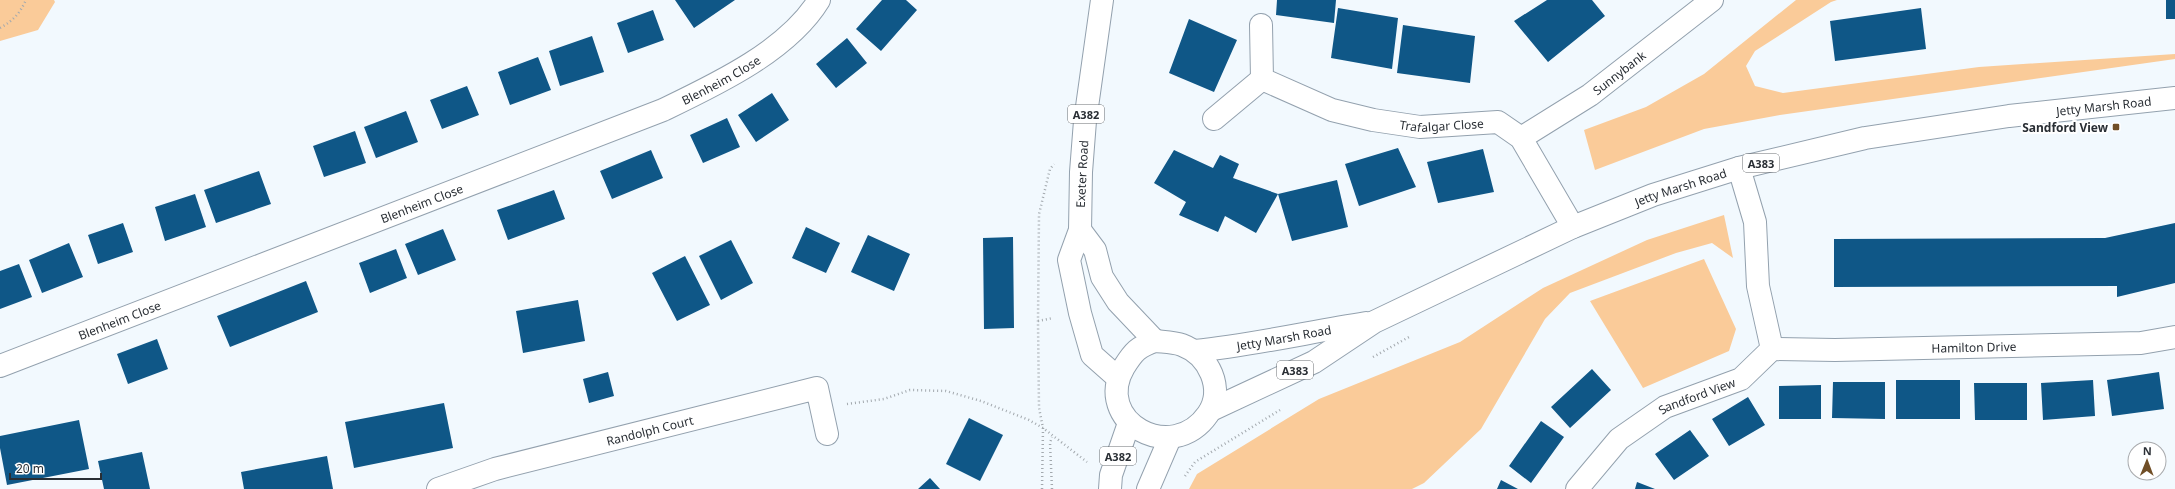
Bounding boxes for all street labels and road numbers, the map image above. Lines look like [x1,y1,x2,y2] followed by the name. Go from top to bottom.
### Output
[1589,46,1649,98] street label: Sunnybank
[679,51,764,108] street label: Blenheim Close
[2054,92,2152,119] street label: Jetty Marsh Road
[1068,105,1104,123] road number: A382
[1399,114,1484,136] street label: Trafalgar Close
[1072,140,1092,208] street label: Exeter Road
[1743,154,1779,172] road number: A383
[1631,164,1728,210] street label: Jetty Marsh Road
[378,179,466,227] street label: Blenheim Close
[76,296,163,344] street label: Blenheim Close
[1234,321,1333,354] street label: Jetty Marsh Road
[1931,337,2017,356] street label: Hamilton Drive
[1277,361,1313,379] road number: A383
[1655,373,1738,418] street label: Sandford View
[605,411,696,449] street label: Randolph Court
[1100,447,1136,465] road number: A382

